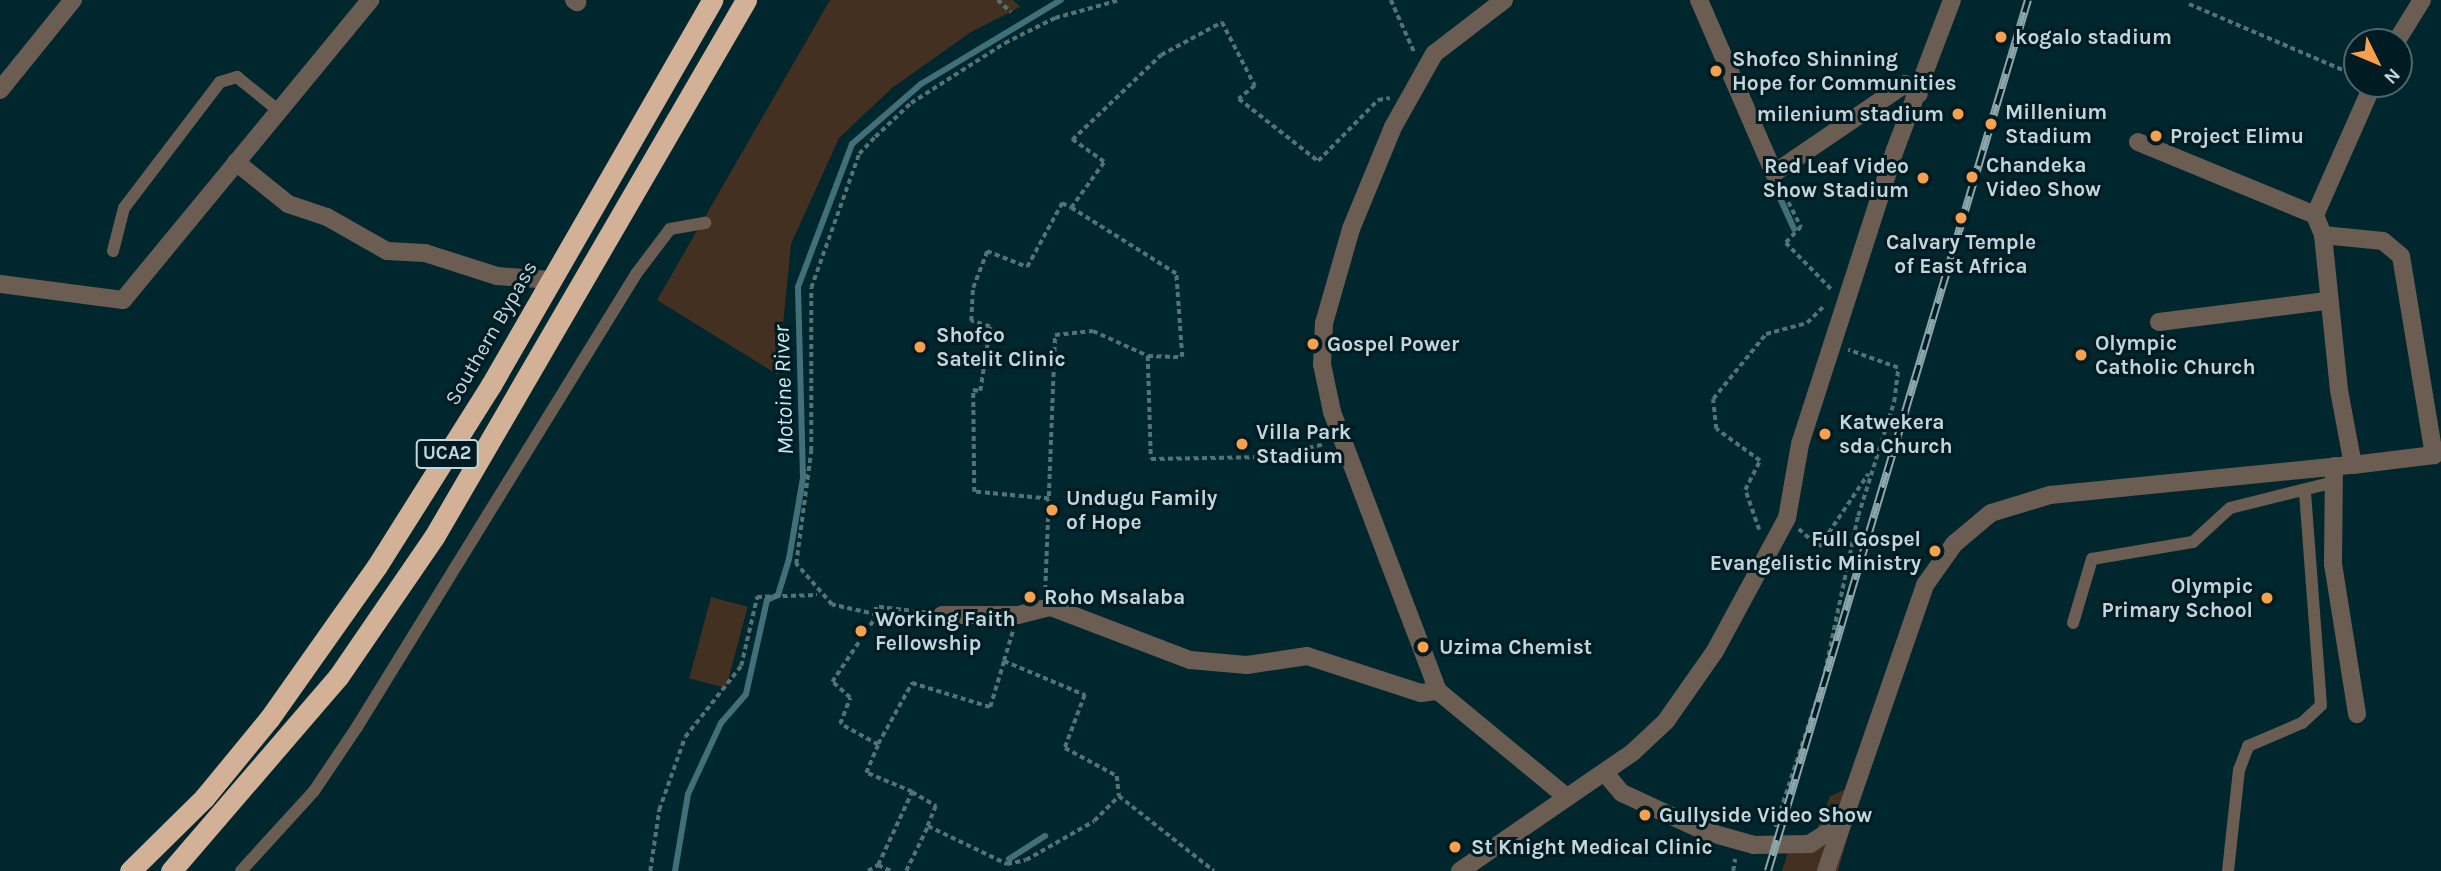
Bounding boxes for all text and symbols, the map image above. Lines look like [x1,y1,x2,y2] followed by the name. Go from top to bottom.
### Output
[2015,24,2172,50] place label: kogalo stadium
[2343,28,2413,98] north arrow
[1993,29,2009,45] marker: kogalo stadium
[1732,46,1957,96] place label: Shofco Shinning Hope for Communities
[1706,61,1726,81] marker: Shofco Shinning Hope for Communities
[2379,63,2405,88] text: N
[2005,99,2107,149] place label: Millenium Stadium
[1757,101,1944,127] place label: milenium stadium
[1950,106,1966,122] marker: milenium stadium
[1983,116,1999,132] marker: Millenium Stadium
[2170,123,2304,149] place label: Project Elimu
[2148,128,2164,144] marker: Project Elimu
[1986,152,2101,202] place label: Chandeka Video Show
[1763,153,1909,203] place label: Red Leaf Video Show Stadium
[1964,169,1980,185] marker: Chandeka Video Show
[1915,170,1931,186] marker: Red Leaf Video Show Stadium
[1953,210,1969,226] marker: Calvary Temple of East Africa
[1886,229,2036,279] place label: Calvary Temple of East Africa
[440,256,542,410] street label: Southern Bypass
[936,322,1066,372] place label: Shofco Satelit Clinic
[768,325,800,455] water label: Motoine River
[2095,330,2256,380] place label: Olympic Catholic Church
[1327,331,1459,357] place label: Gospel Power
[1305,336,1321,352] marker: Gospel Power
[910,337,930,357] marker: Shofco Satelit Clinic
[2073,347,2089,363] marker: Olympic Catholic Church
[1839,409,1953,459] place label: Katwekera sda Church
[1256,419,1351,469] place label: Villa Park Stadium
[1817,426,1833,442] marker: Katwekera sda Church
[1234,436,1250,452] marker: Villa Park Stadium
[416,438,478,470] road number: UCA2
[1066,485,1217,535] place label: Undugu Family of Hope
[1044,502,1060,518] marker: Undugu Family of Hope
[1710,526,1921,576] place label: Full Gospel Evangelistic Ministry
[1927,543,1943,559] marker: Full Gospel Evangelistic Ministry
[2102,573,2253,623] place label: Olympic Primary School
[1044,584,1185,610] place label: Roho Msalaba
[1022,589,1038,605] marker: Roho Msalaba
[2259,590,2275,606] marker: Olympic Primary School
[875,606,1016,656] place label: Working Faith Fellowship
[853,623,869,639] marker: Working Faith Fellowship
[1439,634,1592,660] place label: Uzima Chemist
[1413,637,1433,657] marker: Uzima Chemist
[1659,802,1872,828] place label: Gullyside Video Show
[1637,807,1653,823] marker: Gullyside Video Show
[1471,834,1713,860] place label: St Knight Medical Clinic
[1445,837,1465,857] marker: St Knight Medical Clinic

